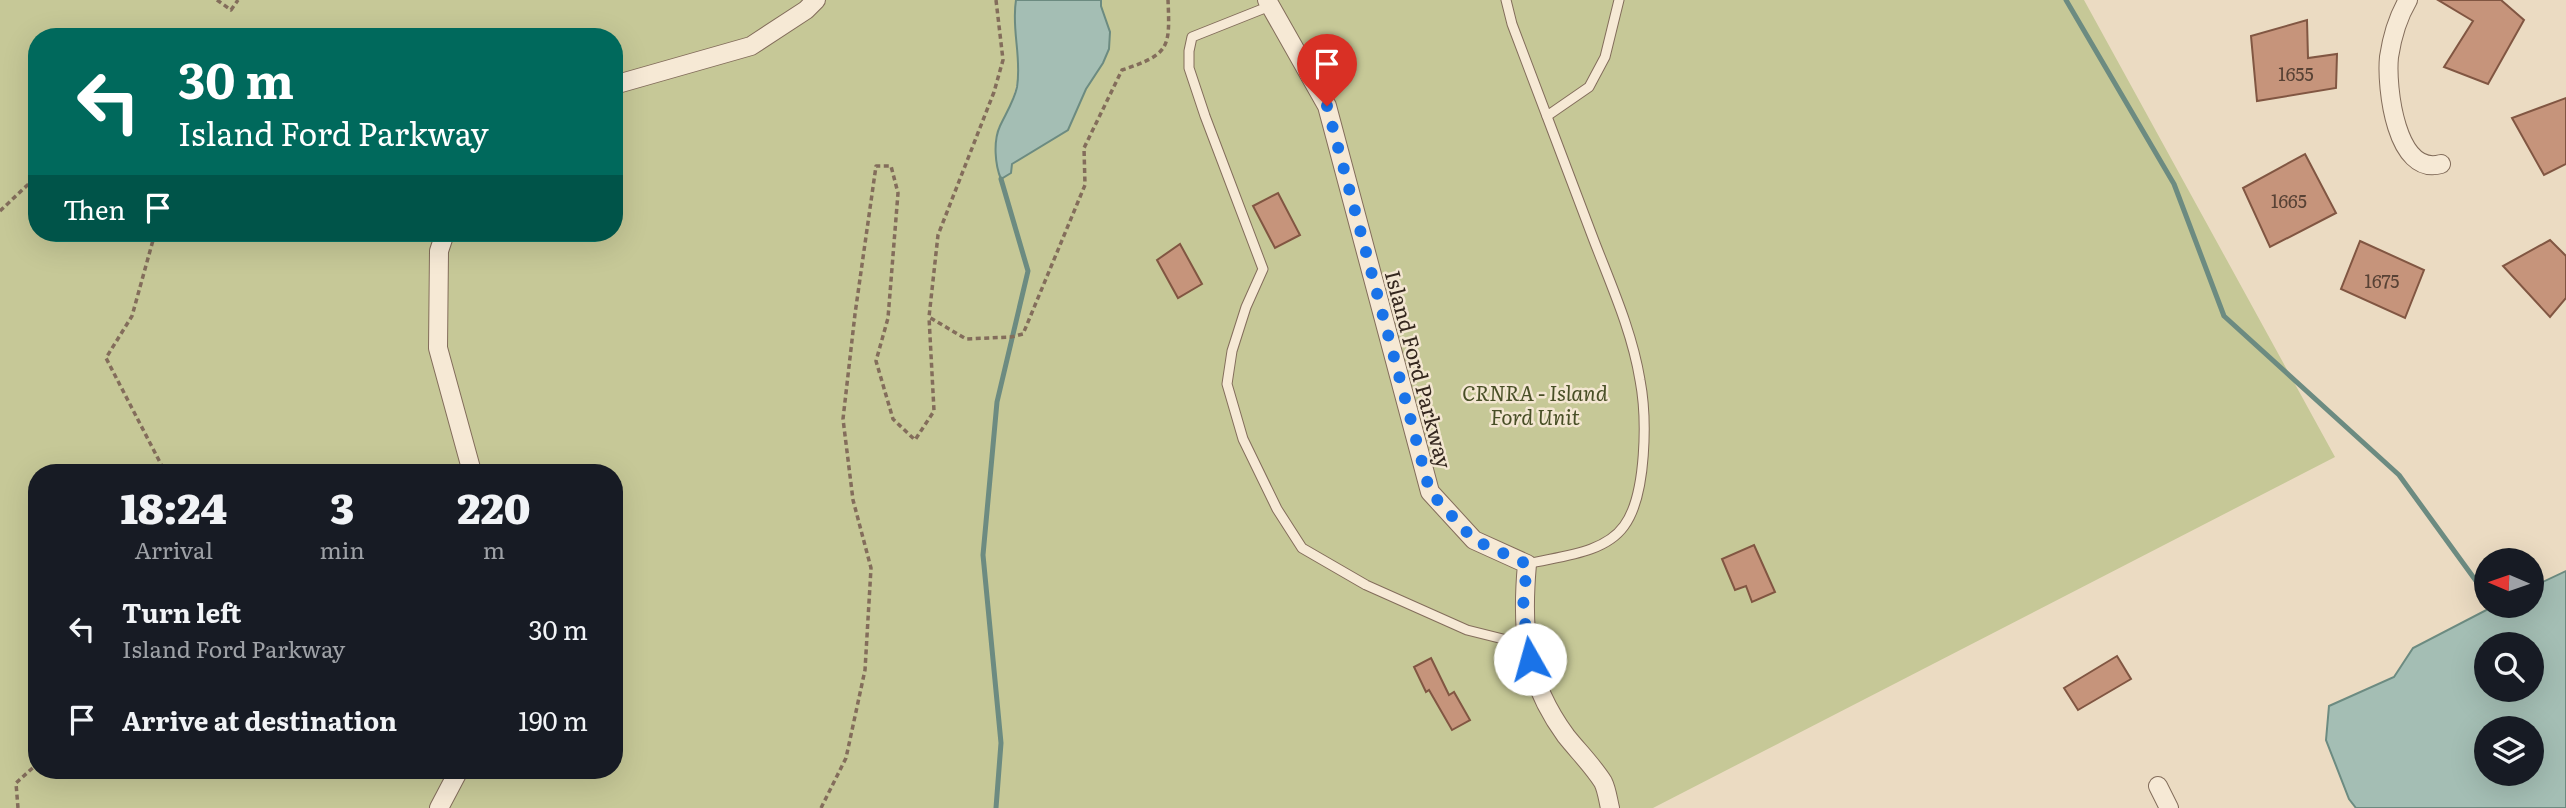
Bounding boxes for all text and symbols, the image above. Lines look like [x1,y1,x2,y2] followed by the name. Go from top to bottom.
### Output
[1297,34,1357,106] pin
[178,41,294,114] text: 30 m
[1308,45,1346,83] icon: arrive
[63,56,154,147] icon: left
[2278,60,2314,87] house number: 1655
[178,108,489,156] text: Island Ford Parkway
[2271,187,2307,214] house number: 1665
[63,189,125,228] text: Then
[139,189,177,227] icon: arrive
[1379,267,1462,472] street label: Island Ford Parkway
[2365,267,2399,294] house number: 1675
[1462,376,1608,431] park label: CRNRA - Island Ford Unit
[120,475,227,537] text: 18:24
[330,475,354,537] text: 3
[457,475,531,537] text: 220
[135,532,213,566] text: Arrival
[320,532,365,566] text: min
[483,532,505,566] text: m
[2474,548,2544,618] north arrow
[2474,548,2544,786] map controls
[122,592,241,631] text: Turn left
[528,609,588,648] text: 30 m
[63,610,101,648] icon: left
[1493,622,1567,696] position arrow
[122,631,345,665] text: Island Ford Parkway
[2474,632,2544,702] button: search
[122,700,397,739] text: Arrive at destination
[518,700,588,739] text: 190 m
[63,701,101,739] icon: arrive
[2474,716,2544,786] button: layers

